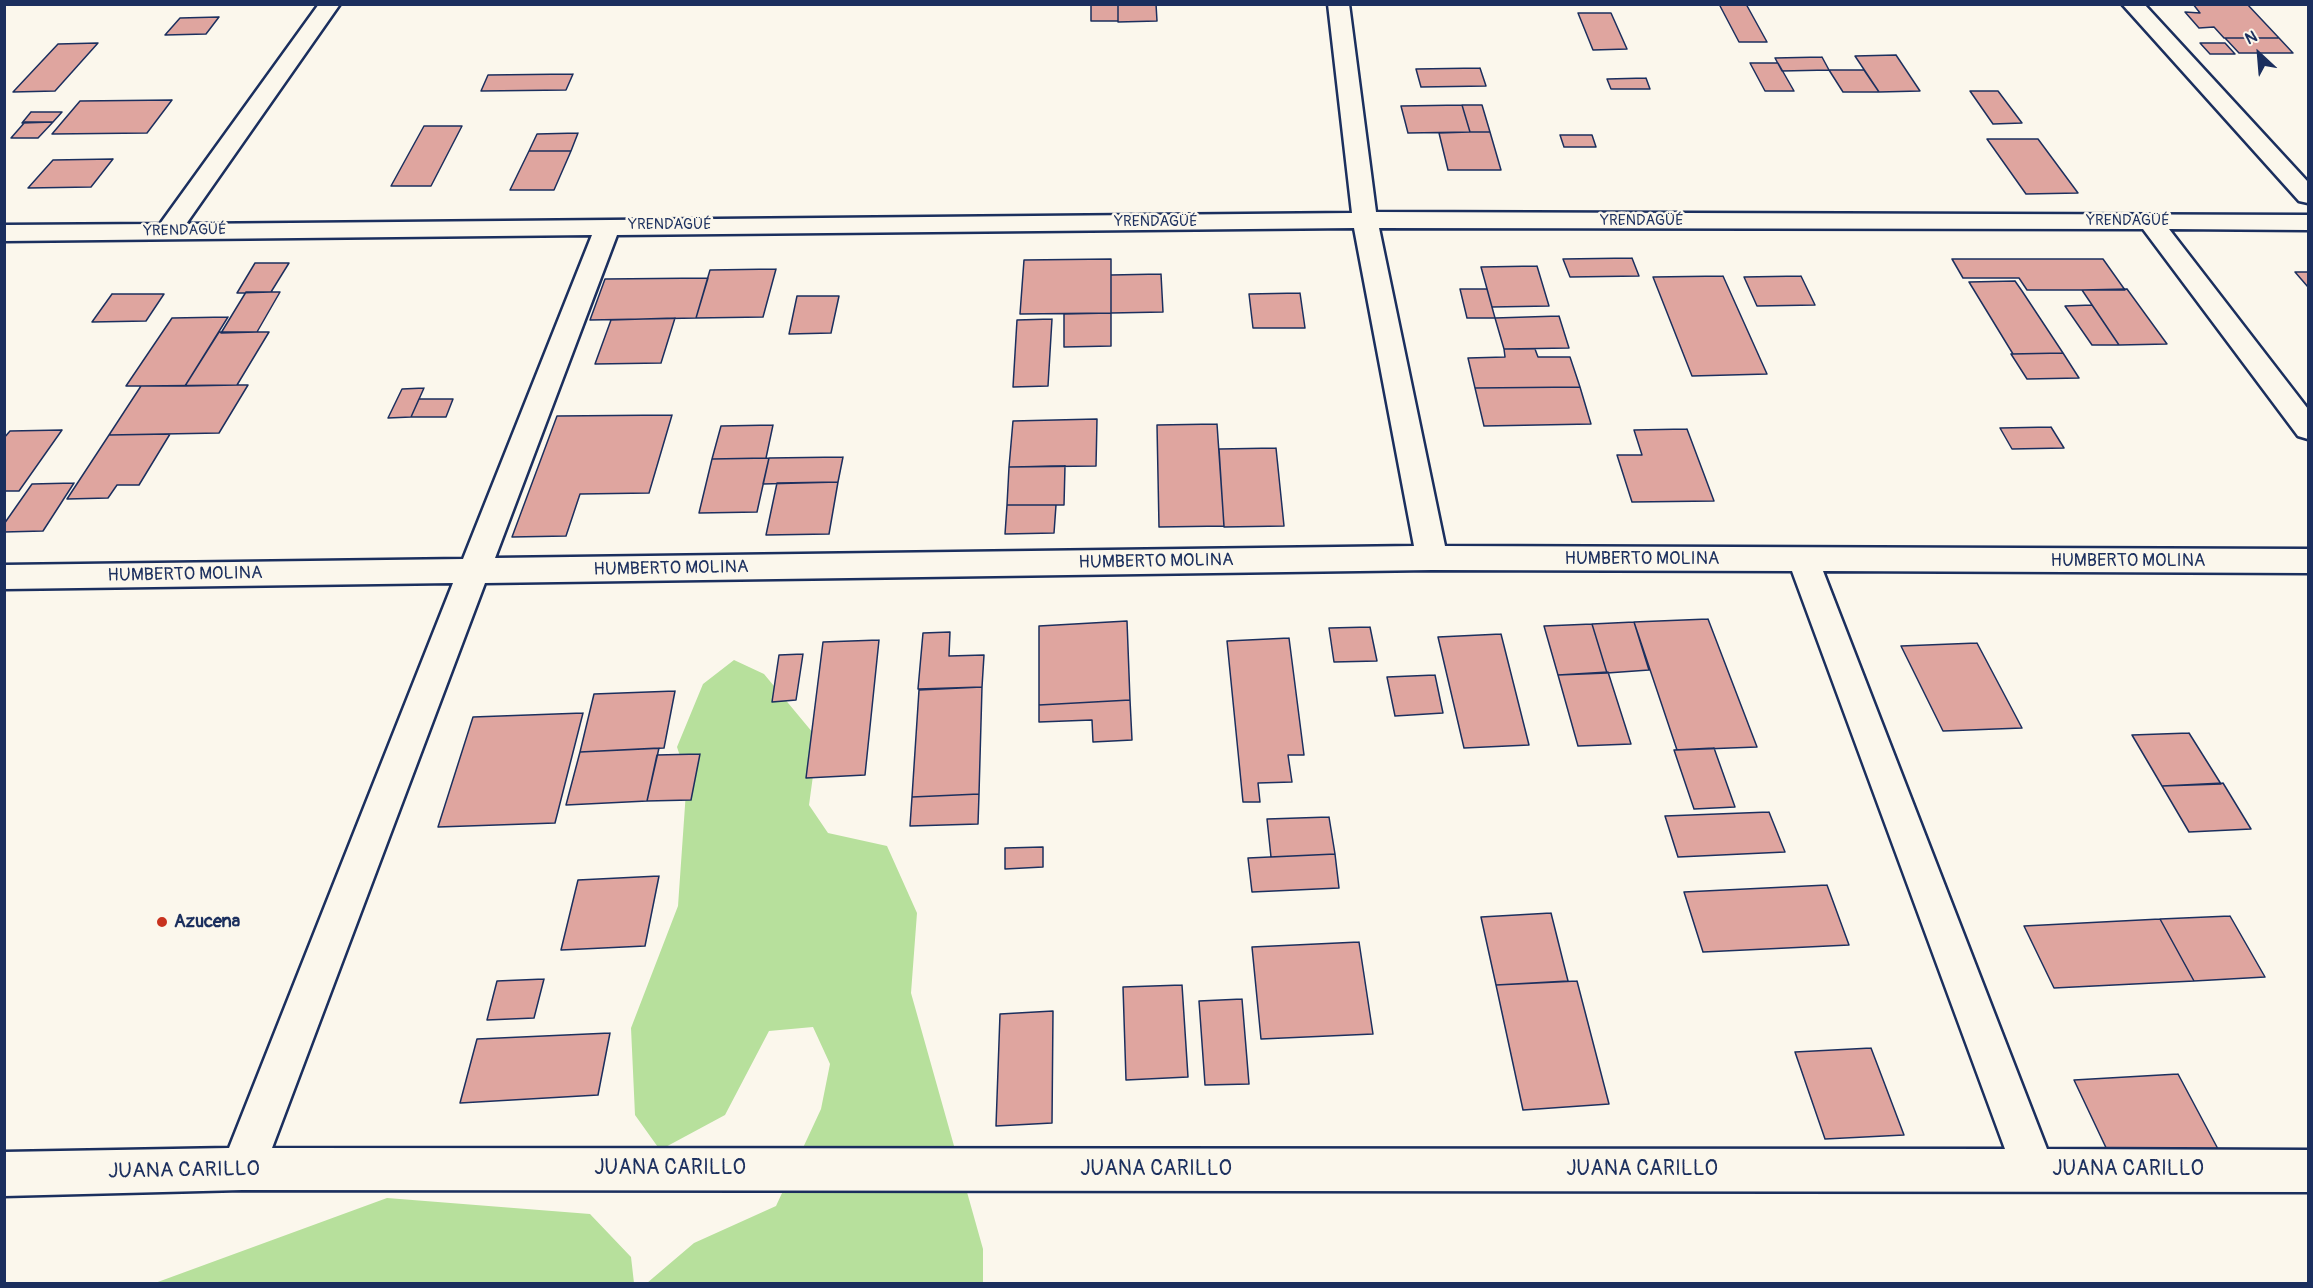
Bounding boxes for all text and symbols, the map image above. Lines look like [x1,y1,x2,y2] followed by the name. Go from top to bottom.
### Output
[2229,24,2289,84] north arrow
[2242,26,2260,49] text: N
[1600,212,1684,230] street label: YRENDAGÜÉ
[2086,212,2170,230] street label: YRENDAGÜÉ
[1114,213,1198,231] street label: YRENDAGÜÉ
[628,216,712,234] street label: YRENDAGÜÉ
[143,221,227,241] street label: YRENDAGÜÉ
[1564,548,1720,570] street label: HUMBERTO MOLINA
[1078,550,1234,574] street label: HUMBERTO MOLINA
[2050,550,2206,572] street label: HUMBERTO MOLINA
[593,557,749,581] street label: HUMBERTO MOLINA
[107,563,263,587] street label: HUMBERTO MOLINA
[174,911,240,933] place label: Azucena
[155,915,169,929] marker: Azucena
[594,1156,746,1182] street label: JUANA CARILLO
[108,1157,260,1185] street label: JUANA CARILLO
[1080,1157,1232,1183] street label: JUANA CARILLO
[1566,1157,1718,1183] street label: JUANA CARILLO
[2052,1157,2204,1183] street label: JUANA CARILLO

